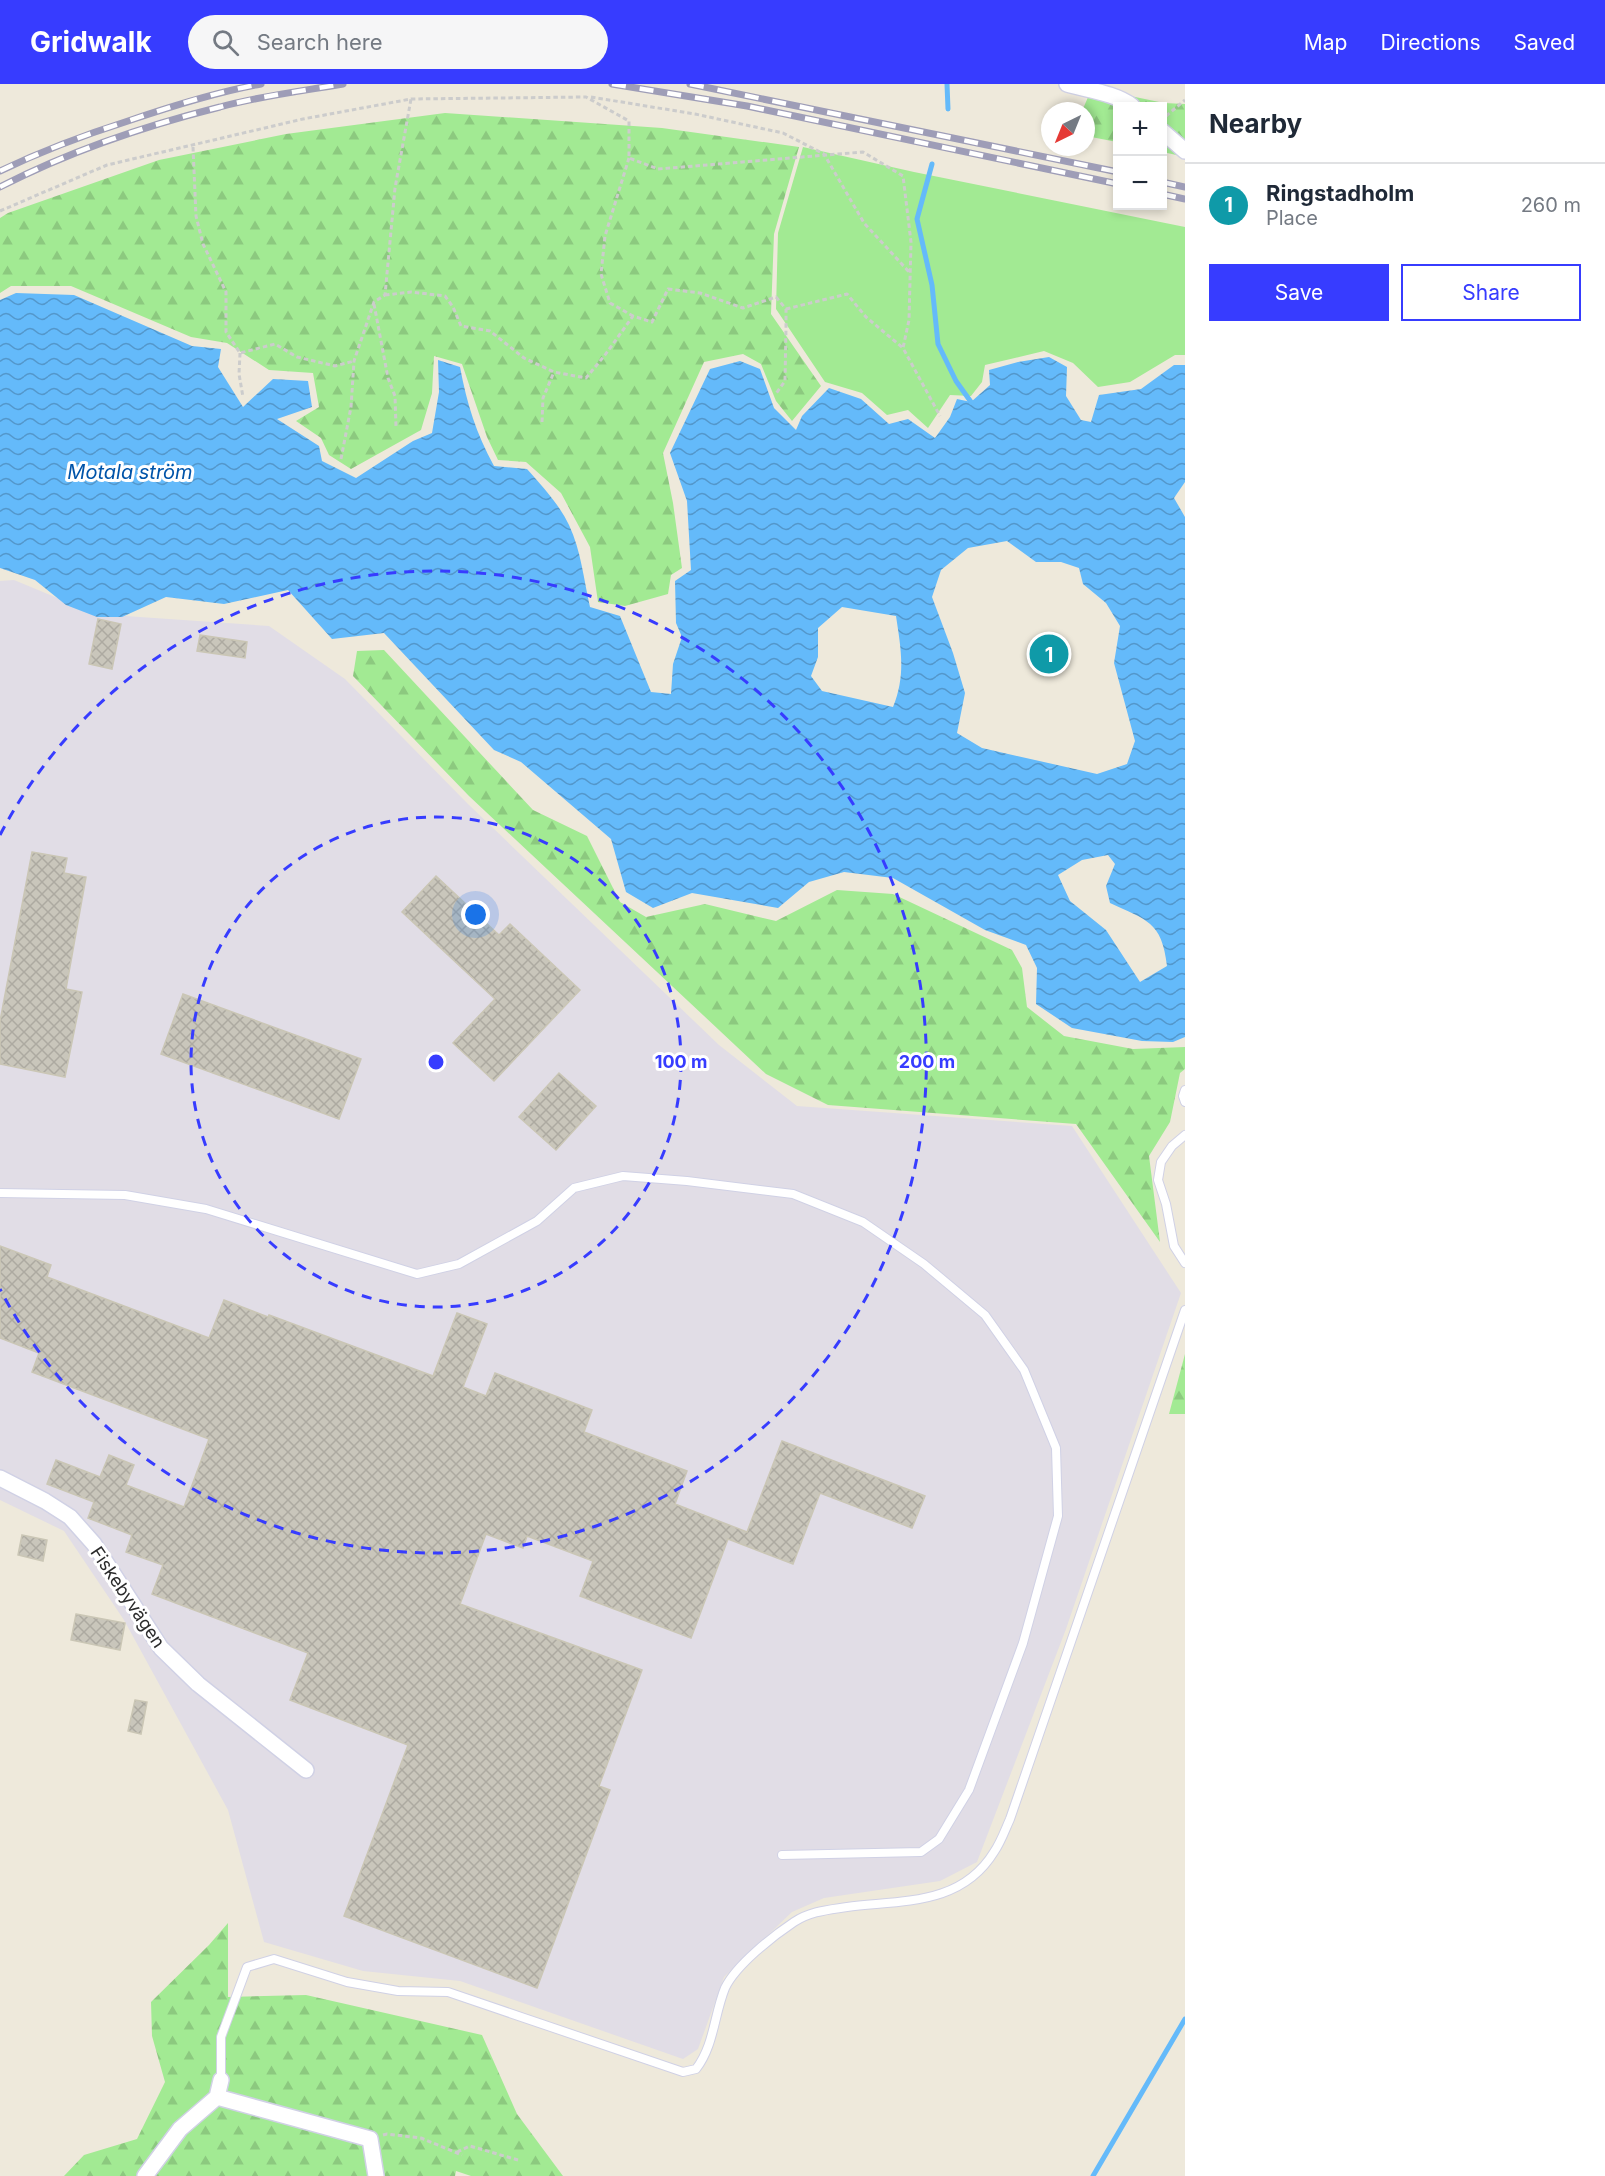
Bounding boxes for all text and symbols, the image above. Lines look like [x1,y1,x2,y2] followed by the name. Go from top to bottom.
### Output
[188,15,608,69] search box
[30,25,152,59] text: Gridwalk
[209,26,242,59] icon: search
[257,29,382,55] text: Search here
[1304,30,1347,55] text: Map
[1380,30,1481,55] text: Directions
[1514,30,1575,55] text: Saved
[1041,102,1095,156] north arrow
[1113,102,1167,210] map controls
[1113,102,1167,156] button: +
[1209,108,1302,139] text: Nearby
[1113,156,1167,210] button: −
[1266,180,1414,206] text: Ringstadholm
[1224,193,1233,217] text: 1
[1521,193,1581,217] text: 260 m
[1266,206,1318,230] text: Place
[1209,264,1389,321] button: Save
[1401,264,1581,321] button: Share
[67,460,193,484] water label: Motala ström
[1030,632,1068,676] pin: 1
[461,900,490,929] your location
[655,1051,707,1072] text: 100 m
[899,1051,955,1072] text: 200 m
[426,1052,446,1072] centre of rings
[86,1542,170,1652] street label: Fiskebyvägen

